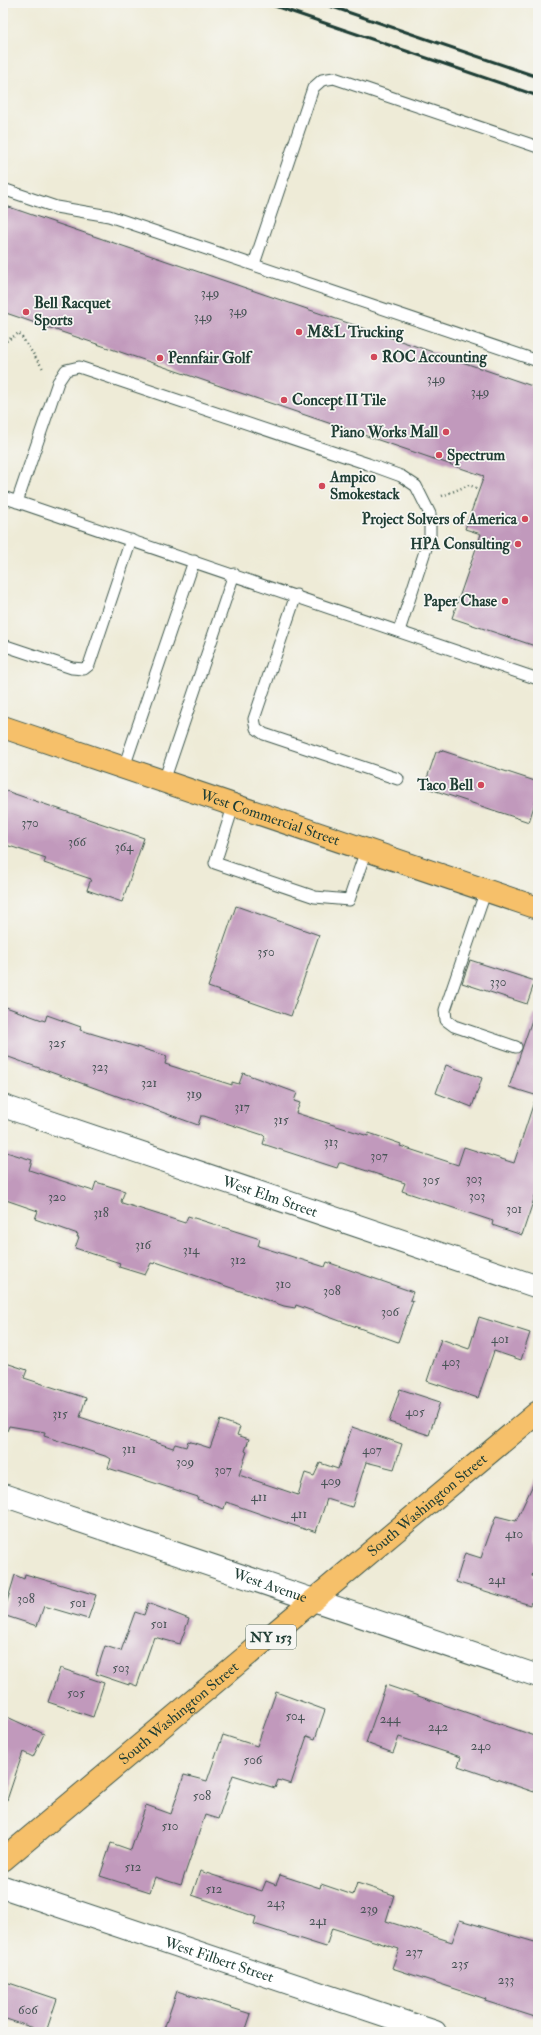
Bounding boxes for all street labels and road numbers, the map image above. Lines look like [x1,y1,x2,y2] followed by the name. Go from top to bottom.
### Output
[197,785,343,850] street label: West Commercial Street
[219,1171,320,1221] street label: West Elm Street
[363,1449,491,1561] street label: South Washington Street
[230,1564,310,1607] street label: West Avenue
[246,1625,296,1649] road number: NY 153
[115,1657,243,1769] street label: South Washington Street
[161,1932,276,1987] street label: West Filbert Street

